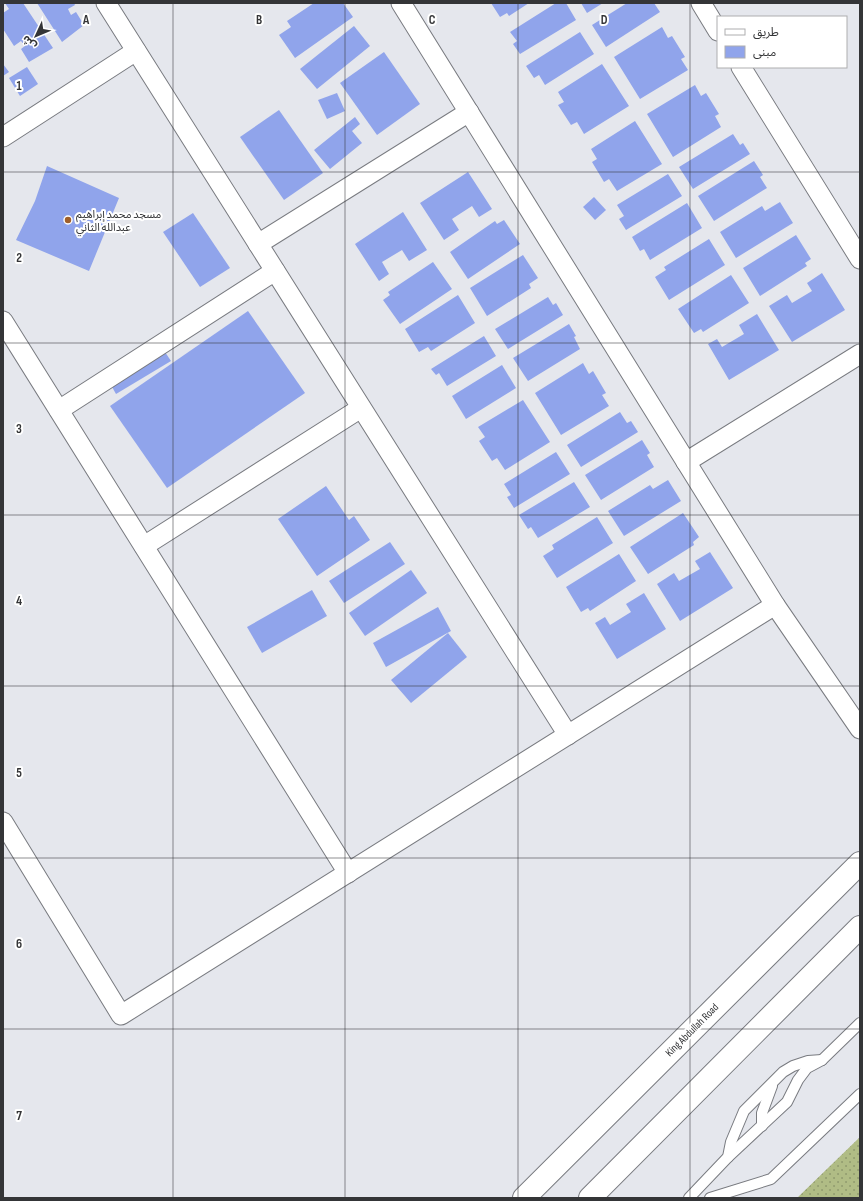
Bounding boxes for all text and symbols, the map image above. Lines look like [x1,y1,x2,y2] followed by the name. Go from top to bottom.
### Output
[82,12,90,28] text: A
[256,12,262,28] text: B
[429,12,436,28] text: C
[601,12,608,28] text: D
[16,16,56,56] north arrow
[717,16,847,68] legend
[753,25,779,40] text: طريق
[19,33,39,53] text: ش
[753,45,776,60] text: مبنى
[16,78,22,94] text: 1
[76,208,162,236] place label: مسجد محمد إبراهيم عبدالله الثاني
[63,215,73,225] marker: مسجد محمد إبراهيم عبدالله الثاني
[16,250,22,266] text: 2
[16,421,22,437] text: 3
[16,593,22,609] text: 4
[16,765,22,781] text: 5
[16,936,22,952] text: 6
[663,1001,721,1059] street label: King Abdullah Road
[16,1108,22,1124] text: 7

